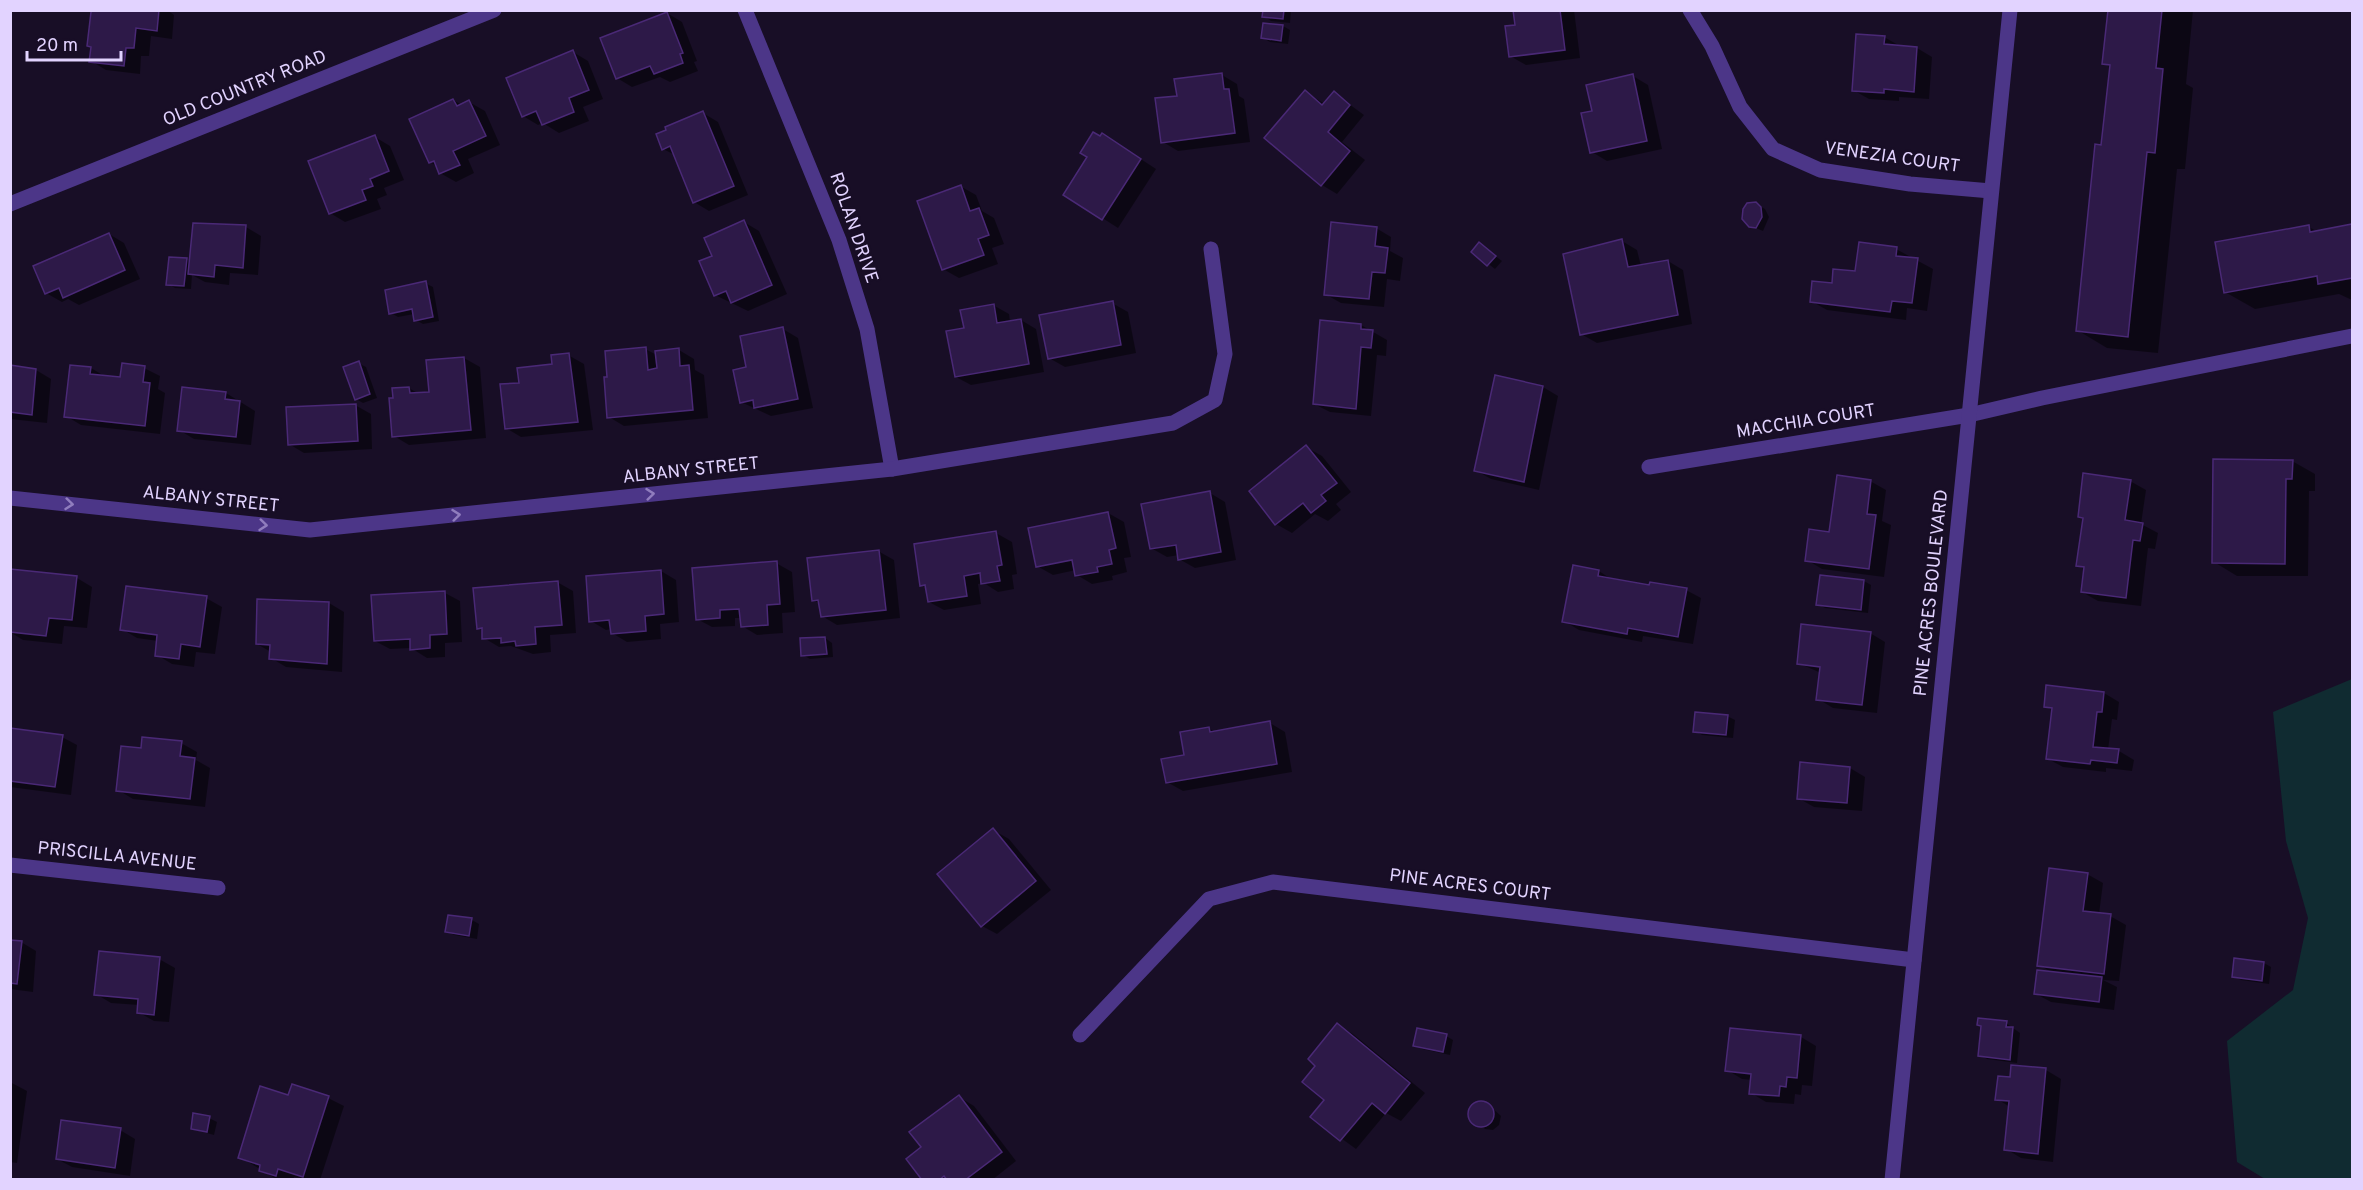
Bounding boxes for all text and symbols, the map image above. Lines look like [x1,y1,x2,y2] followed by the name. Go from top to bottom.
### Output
[27,24,122,62] scale bar
[36,35,78,58] text: 20 m
[160,46,330,132] street label: OLD COUNTRY ROAD
[1823,137,1961,179] street label: VENEZIA COURT
[823,170,883,286] street label: ROLAN DRIVE
[1735,400,1877,444] street label: MACCHIA COURT
[622,452,760,490] street label: ALBANY STREET
[142,481,280,519] street label: ALBANY STREET
[646,488,655,501] one-way arrow
[1910,488,1954,698] street label: PINE ACRES BOULEVARD
[64,497,73,510] one-way arrow
[452,509,461,522] one-way arrow
[258,518,267,531] one-way arrow
[36,837,198,877] street label: PRISCILLA AVENUE
[1388,865,1552,907] street label: PINE ACRES COURT

